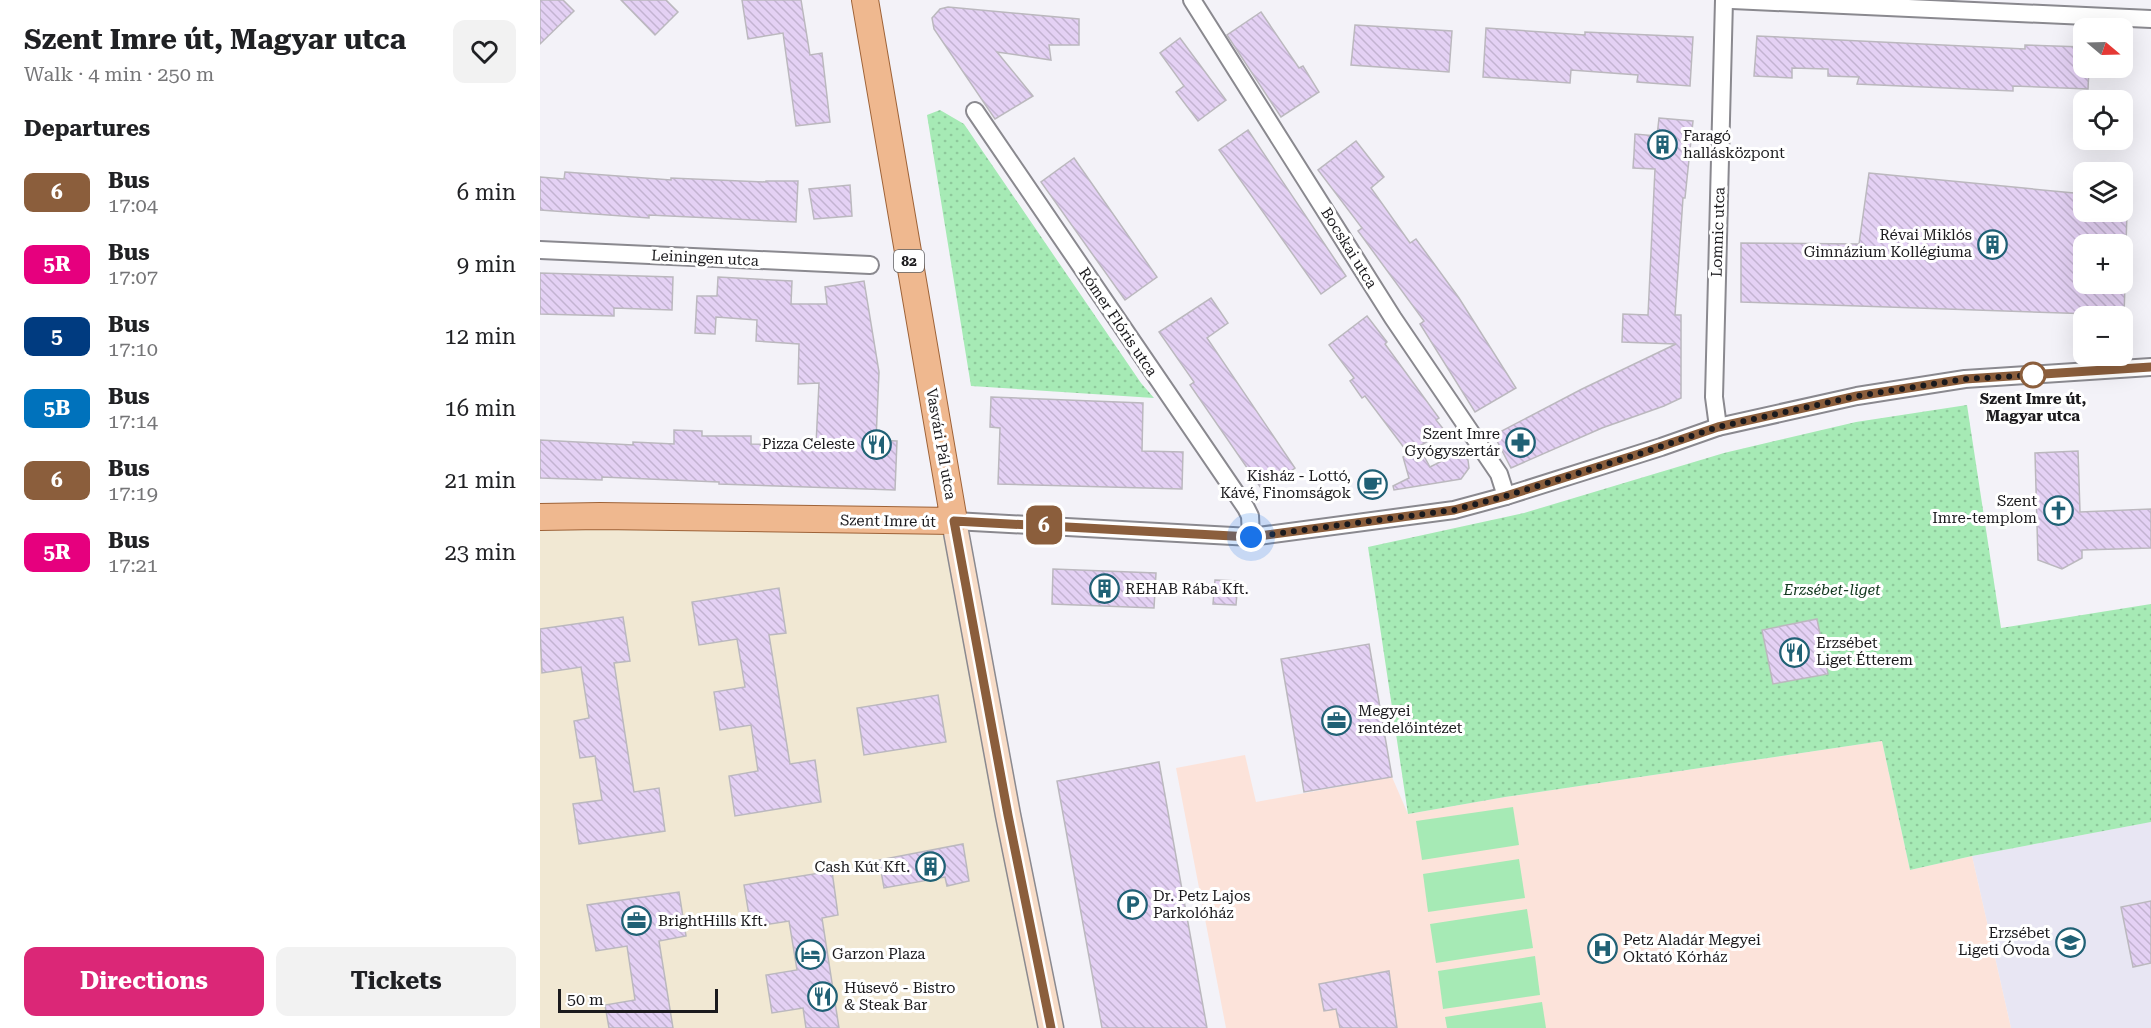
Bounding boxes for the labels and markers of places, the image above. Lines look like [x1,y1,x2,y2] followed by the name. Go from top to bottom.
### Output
[1683,127,1785,162] place label: Faragó hallásközpont
[1646,129,1678,161] building icon: Faragó hallásközpont
[1804,226,1972,261] place label: Révai Miklós Gimnázium Kollégiuma
[1977,228,2009,260] building icon: Révai Miklós Gimnázium Kollégiuma
[2020,362,2046,388] marker: Szent Imre út, Magyar utca
[1980,390,2086,425] place label: Szent Imre út, Magyar utca
[1405,425,1500,460] place label: Szent Imre Gyógyszertár
[1505,427,1537,459] pharmacy icon: Szent Imre Gyógyszertár
[860,428,892,460] restaurant icon: Pizza Celeste
[762,435,855,453] place label: Pizza Celeste
[1220,467,1351,502] place label: Kisház - Lottó, Kávé, Finomságok
[1356,469,1388,501] cafe icon: Kisház - Lottó, Kávé, Finomságok
[1932,492,2037,527] place label: Szent Imre-templom
[2042,494,2074,526] church icon: Szent Imre-templom
[1088,573,1120,605] building icon: REHAB Rába Kft.
[1125,580,1249,598] place label: REHAB Rába Kft.
[1816,634,1913,669] place label: Erzsébet Liget Étterem
[1779,636,1811,668] restaurant icon: Erzsébet Liget Étterem
[1358,702,1463,737] place label: Megyei rendelőintézet
[1321,704,1353,736] office icon: Megyei rendelőintézet
[915,851,947,883] building icon: Cash Kút Kft.
[814,858,910,876] place label: Cash Kút Kft.
[1153,887,1250,922] place label: Dr. Petz Lajos Parkolóház
[1116,889,1148,921] parking icon: Dr. Petz Lajos Parkolóház
[621,905,653,937] office icon: BrightHills Kft.
[658,912,767,930] place label: BrightHills Kft.
[1958,924,2050,959] place label: Erzsébet Ligeti Óvoda
[2055,926,2087,958] school or university icon: Erzsébet Ligeti Óvoda
[1623,931,1761,966] place label: Petz Aladár Megyei Oktató Kórház
[1586,933,1618,965] hospital icon: Petz Aladár Megyei Oktató Kórház
[795,938,827,970] hotel icon: Garzon Plaza
[832,945,925,963] place label: Garzon Plaza
[844,979,956,1014] place label: Húsevő - Bistro & Steak Bar
[807,981,839,1013] restaurant icon: Húsevő - Bistro & Steak Bar

